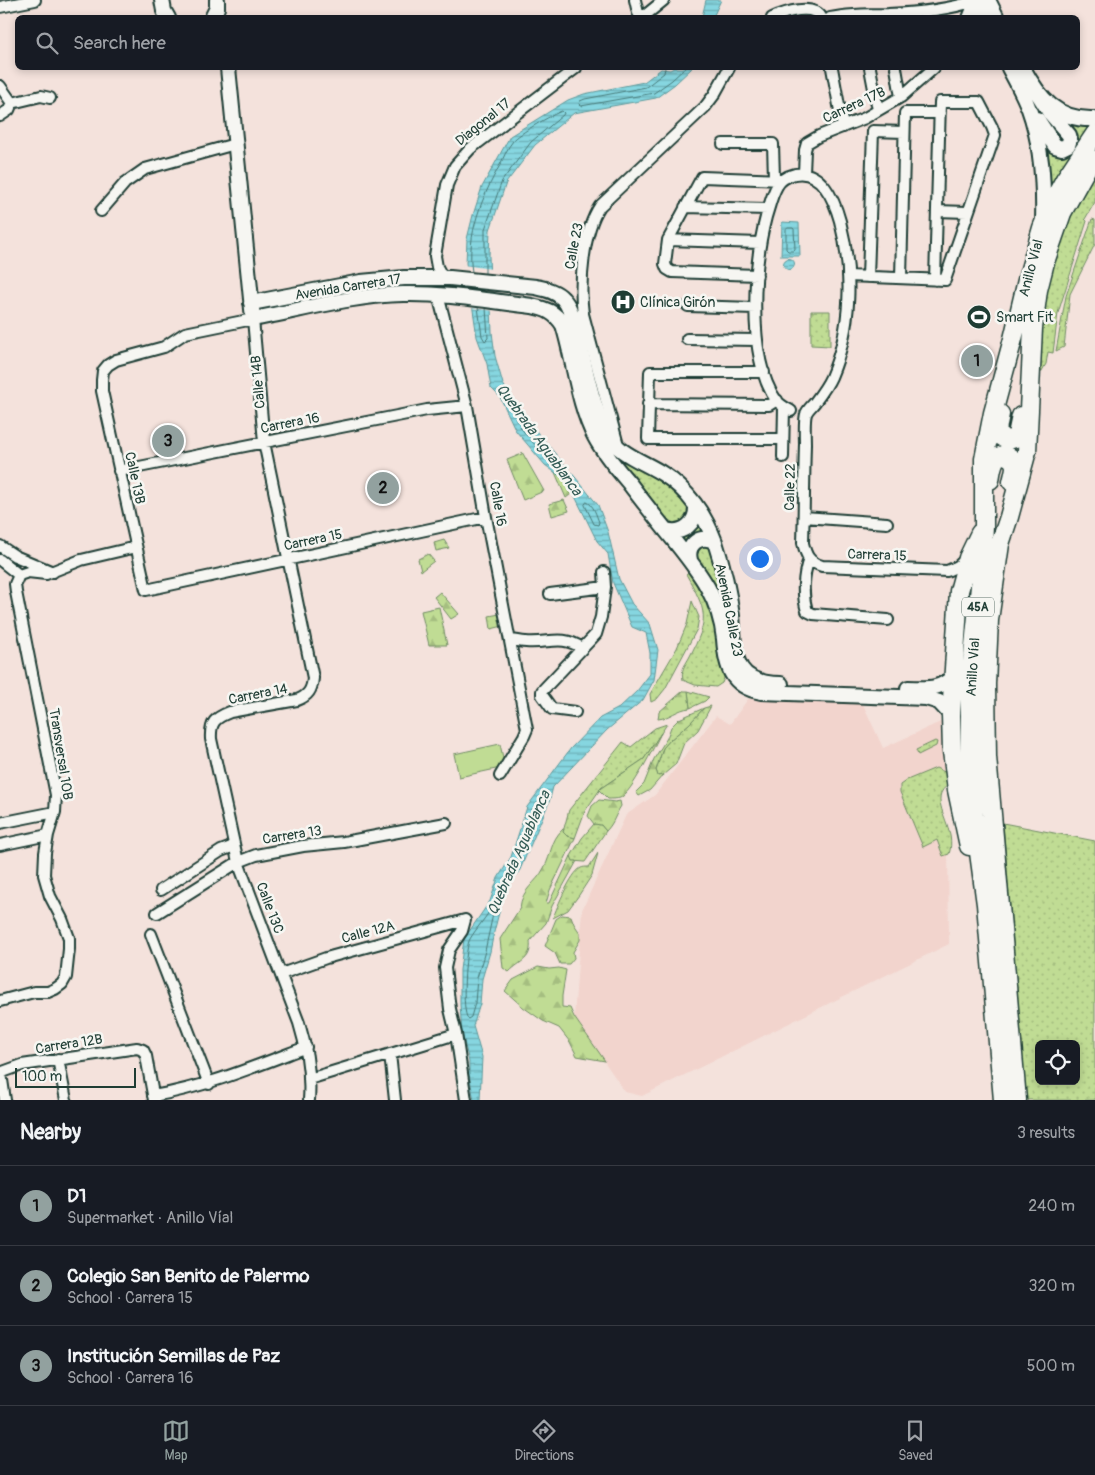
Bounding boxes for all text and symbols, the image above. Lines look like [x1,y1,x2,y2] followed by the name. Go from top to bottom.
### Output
[15,15,1080,70] search box
[33,29,61,57] icon: search
[73,31,166,55] text: Search here
[820,83,888,127] street label: Carrera 17B
[452,94,514,149] street label: Diagonal 17
[561,221,587,271] street label: Calle 23
[1015,237,1047,299] street label: Anillo Víal
[294,270,403,304] street label: Avenida Carrera 17
[610,289,636,315] hospital icon: Clínica Girón
[640,294,715,311] place label: Clínica Girón
[966,304,992,330] sports icon: Smart Fit
[996,309,1054,326] place label: Smart Fit
[961,342,993,380] pin: 1
[247,355,269,409] street label: Calle 14B
[492,380,587,501] water label: Quebrada Aguablanca
[259,409,321,437] street label: Carrera 16
[152,422,184,460] pin: 3
[121,450,149,506] street label: Calle 13B
[781,463,799,511] street label: Calle 22
[367,469,399,507] pin: 2
[486,480,510,528] street label: Calle 16
[282,526,344,554] street label: Carrera 15
[847,545,907,565] street label: Carrera 15
[747,546,773,572] your location
[712,562,746,658] street label: Avenida Calle 23
[962,598,994,616] road number: 45A
[962,637,984,697] street label: Anillo Víal
[227,680,289,708] street label: Carrera 14
[45,707,77,801] street label: Transversal 10B
[483,787,555,918] water label: Quebrada Aguablanca
[261,822,323,848] street label: Carrera 13
[252,880,288,936] street label: Calle 13C
[340,917,396,947] street label: Calle 12A
[34,1030,104,1058] street label: Carrera 12B
[1035,1040,1080,1085] map controls
[1035,1040,1080,1085] button: locate
[15,1065,136,1088] scale bar
[22,1068,62,1085] text: 100 m
[20,1119,81,1146] text: Nearby
[1017,1123,1075,1143] text: 3 results
[67,1184,86,1208] text: D1
[33,1196,39,1216] text: 1
[1028,1196,1075,1216] text: 240 m
[67,1208,233,1228] text: Supermarket · Anillo Víal
[67,1264,309,1288] text: Colegio San Benito de Palermo
[32,1276,40,1296] text: 2
[1029,1276,1075,1296] text: 320 m
[67,1288,193,1308] text: School · Carrera 15
[67,1344,280,1368] text: Institución Semillas de Paz
[32,1356,40,1376] text: 3
[1027,1356,1075,1376] text: 500 m
[67,1368,194,1388] text: School · Carrera 16
[162,1417,190,1464] tab: Map
[514,1417,574,1464] tab: Directions
[898,1417,933,1464] tab: Saved

